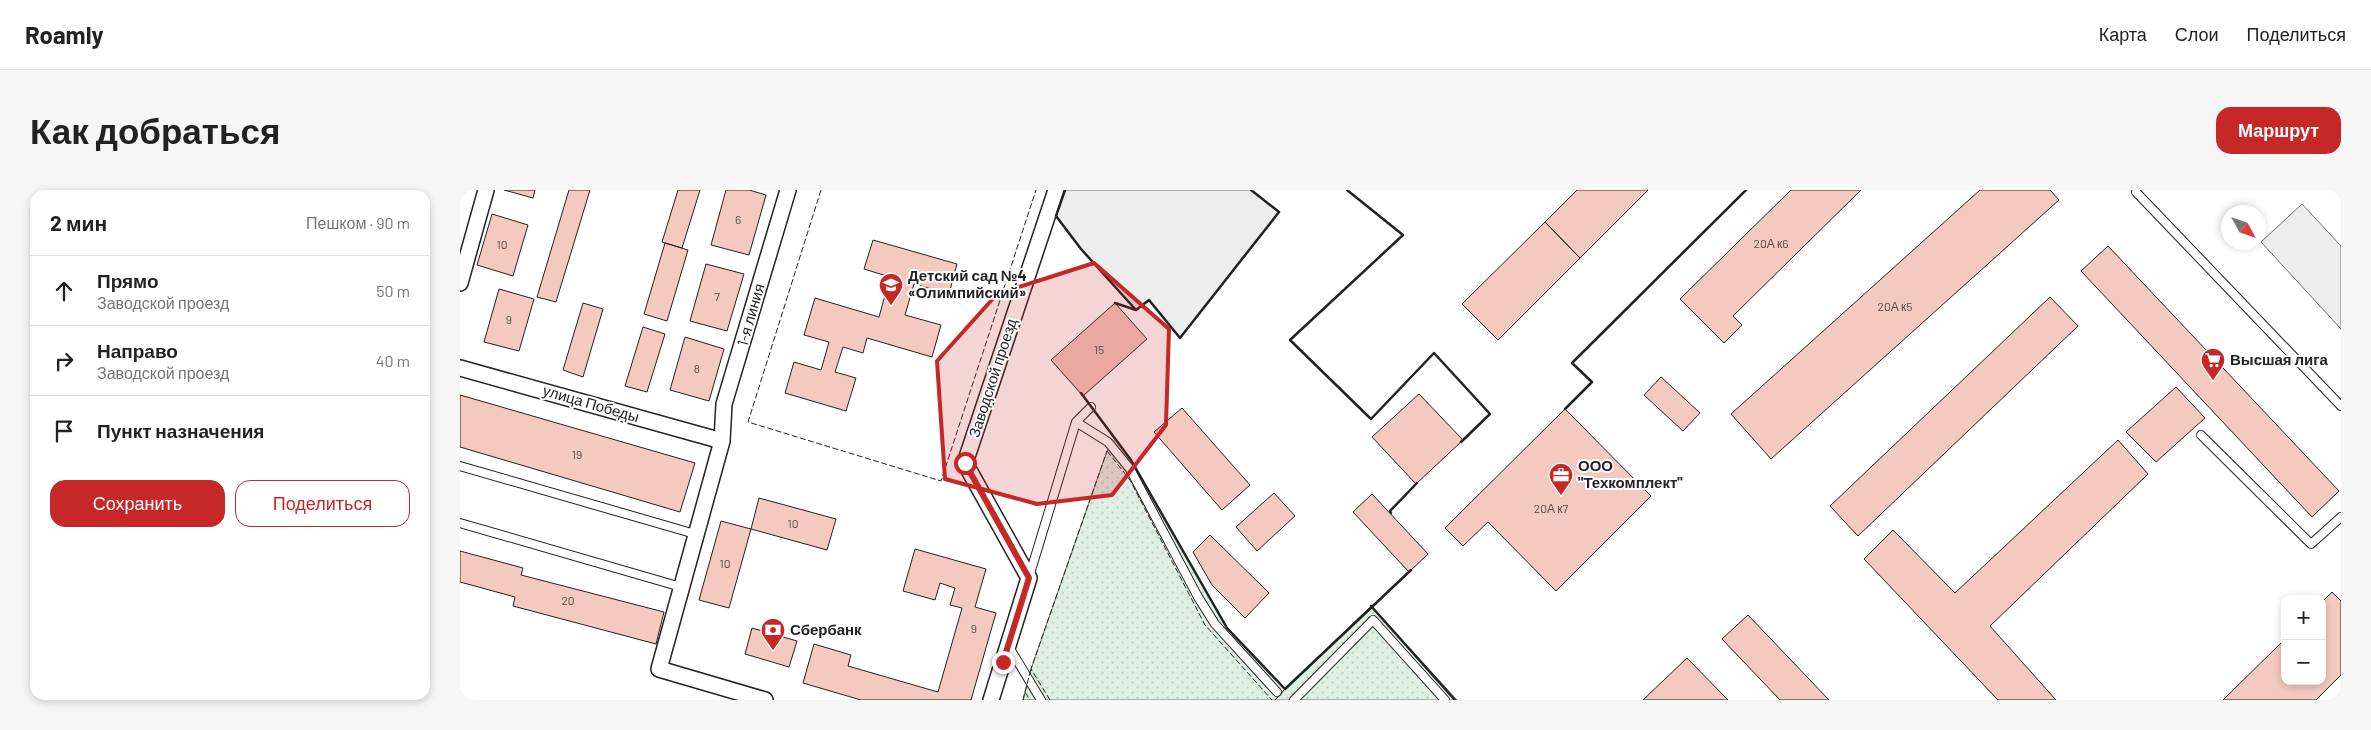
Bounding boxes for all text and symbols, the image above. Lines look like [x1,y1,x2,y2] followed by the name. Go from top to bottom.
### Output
[25,20,104,49] text: Roamly
[2099,23,2147,45] text: Карта
[2175,23,2219,45] text: Слои
[2247,23,2346,45] text: Поделиться
[2216,107,2341,154] button: Маршрут
[30,109,280,151] text: Как добраться
[2221,205,2266,250] north arrow
[50,210,107,235] text: 2 мин
[735,212,741,226] house number: 6
[306,213,410,232] text: Пешком · 90 m
[1753,236,1789,250] house number: 20А к6
[497,237,507,251] house number: 10
[908,266,1027,301] place label: Детский сад №4 «Олимпийский»
[97,269,159,292] text: Прямо
[878,272,904,306] school or university icon: Детский сад №4 «Олимпийский»
[50,277,78,305] icon: ahead
[376,281,410,300] text: 50 m
[733,281,768,348] street label: 1-я линия
[714,289,720,303] house number: 7
[97,293,229,312] text: Заводской проезд
[1877,299,1913,313] house number: 20А к5
[506,312,512,326] house number: 9
[964,316,1020,439] street label: Заводской проезд
[97,339,178,362] text: Направо
[1094,342,1104,356] house number: 15
[50,347,78,375] icon: right
[2200,347,2226,381] supermarket icon: Высшая лига
[2230,350,2329,368] place label: Высшая лига
[376,351,410,370] text: 40 m
[694,361,700,375] house number: 8
[97,363,229,382] text: Заводской проезд
[541,381,642,425] street label: улица Победы
[50,417,78,445] icon: arrive
[97,419,264,442] text: Пункт назначения
[572,447,582,461] house number: 19
[954,452,977,475] route start
[1578,456,1683,491] place label: ООО "Техкомплект"
[1548,462,1574,496] office icon: ООО "Техкомплект"
[50,480,225,527] button: Сохранить
[235,480,410,527] button: Поделиться
[1534,501,1569,515] house number: 20А к7
[788,516,798,530] house number: 10
[720,556,730,570] house number: 10
[561,593,575,607] house number: 20
[2281,595,2326,685] map controls
[2281,595,2326,640] button: +
[760,617,786,651] bank icon: Сбербанк
[790,620,862,638] place label: Сбербанк
[971,621,977,635] house number: 9
[2281,640,2326,685] button: −
[992,651,1015,674] route end

